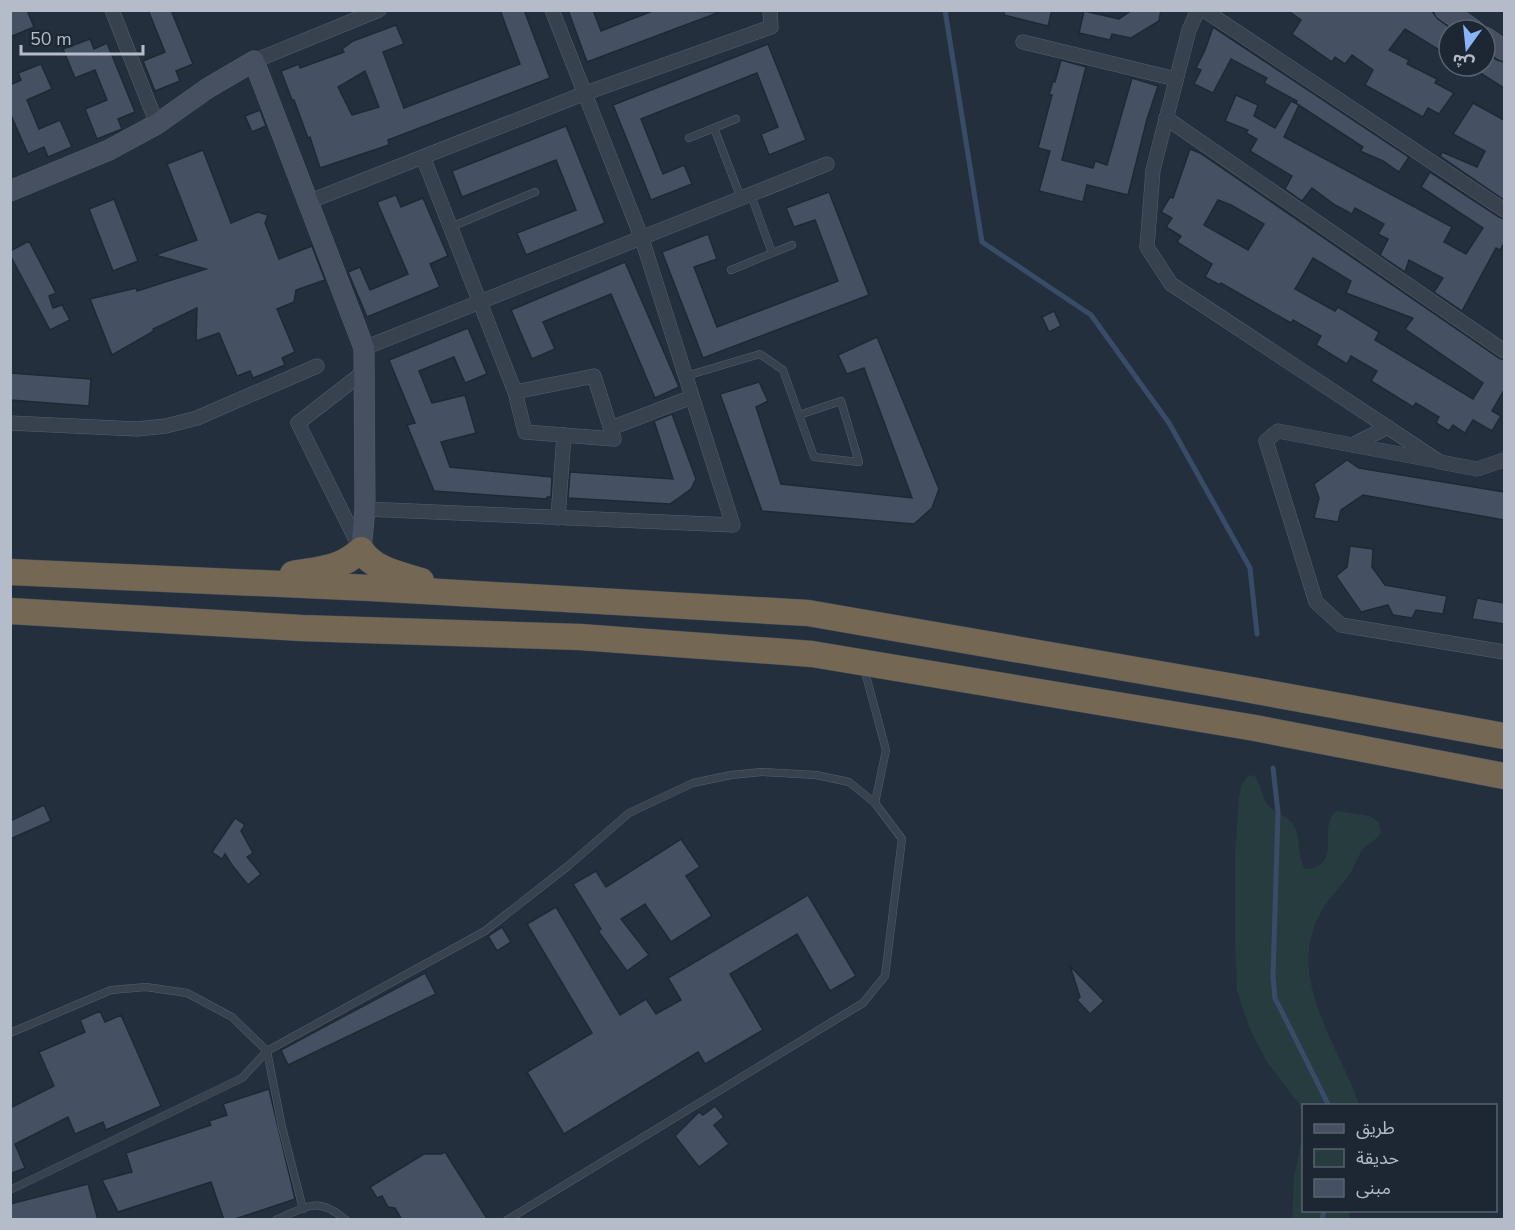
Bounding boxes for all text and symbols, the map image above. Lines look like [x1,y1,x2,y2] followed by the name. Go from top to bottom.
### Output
[21,18,142,56] scale bar
[1437,18,1497,78] north arrow
[30,27,72,51] text: 50 m
[1450,48,1477,75] text: ش
[1302,1104,1497,1212] legend
[1356,1116,1395,1140] text: طريق
[1356,1146,1399,1170] text: حديقة
[1356,1176,1391,1200] text: مبنى

